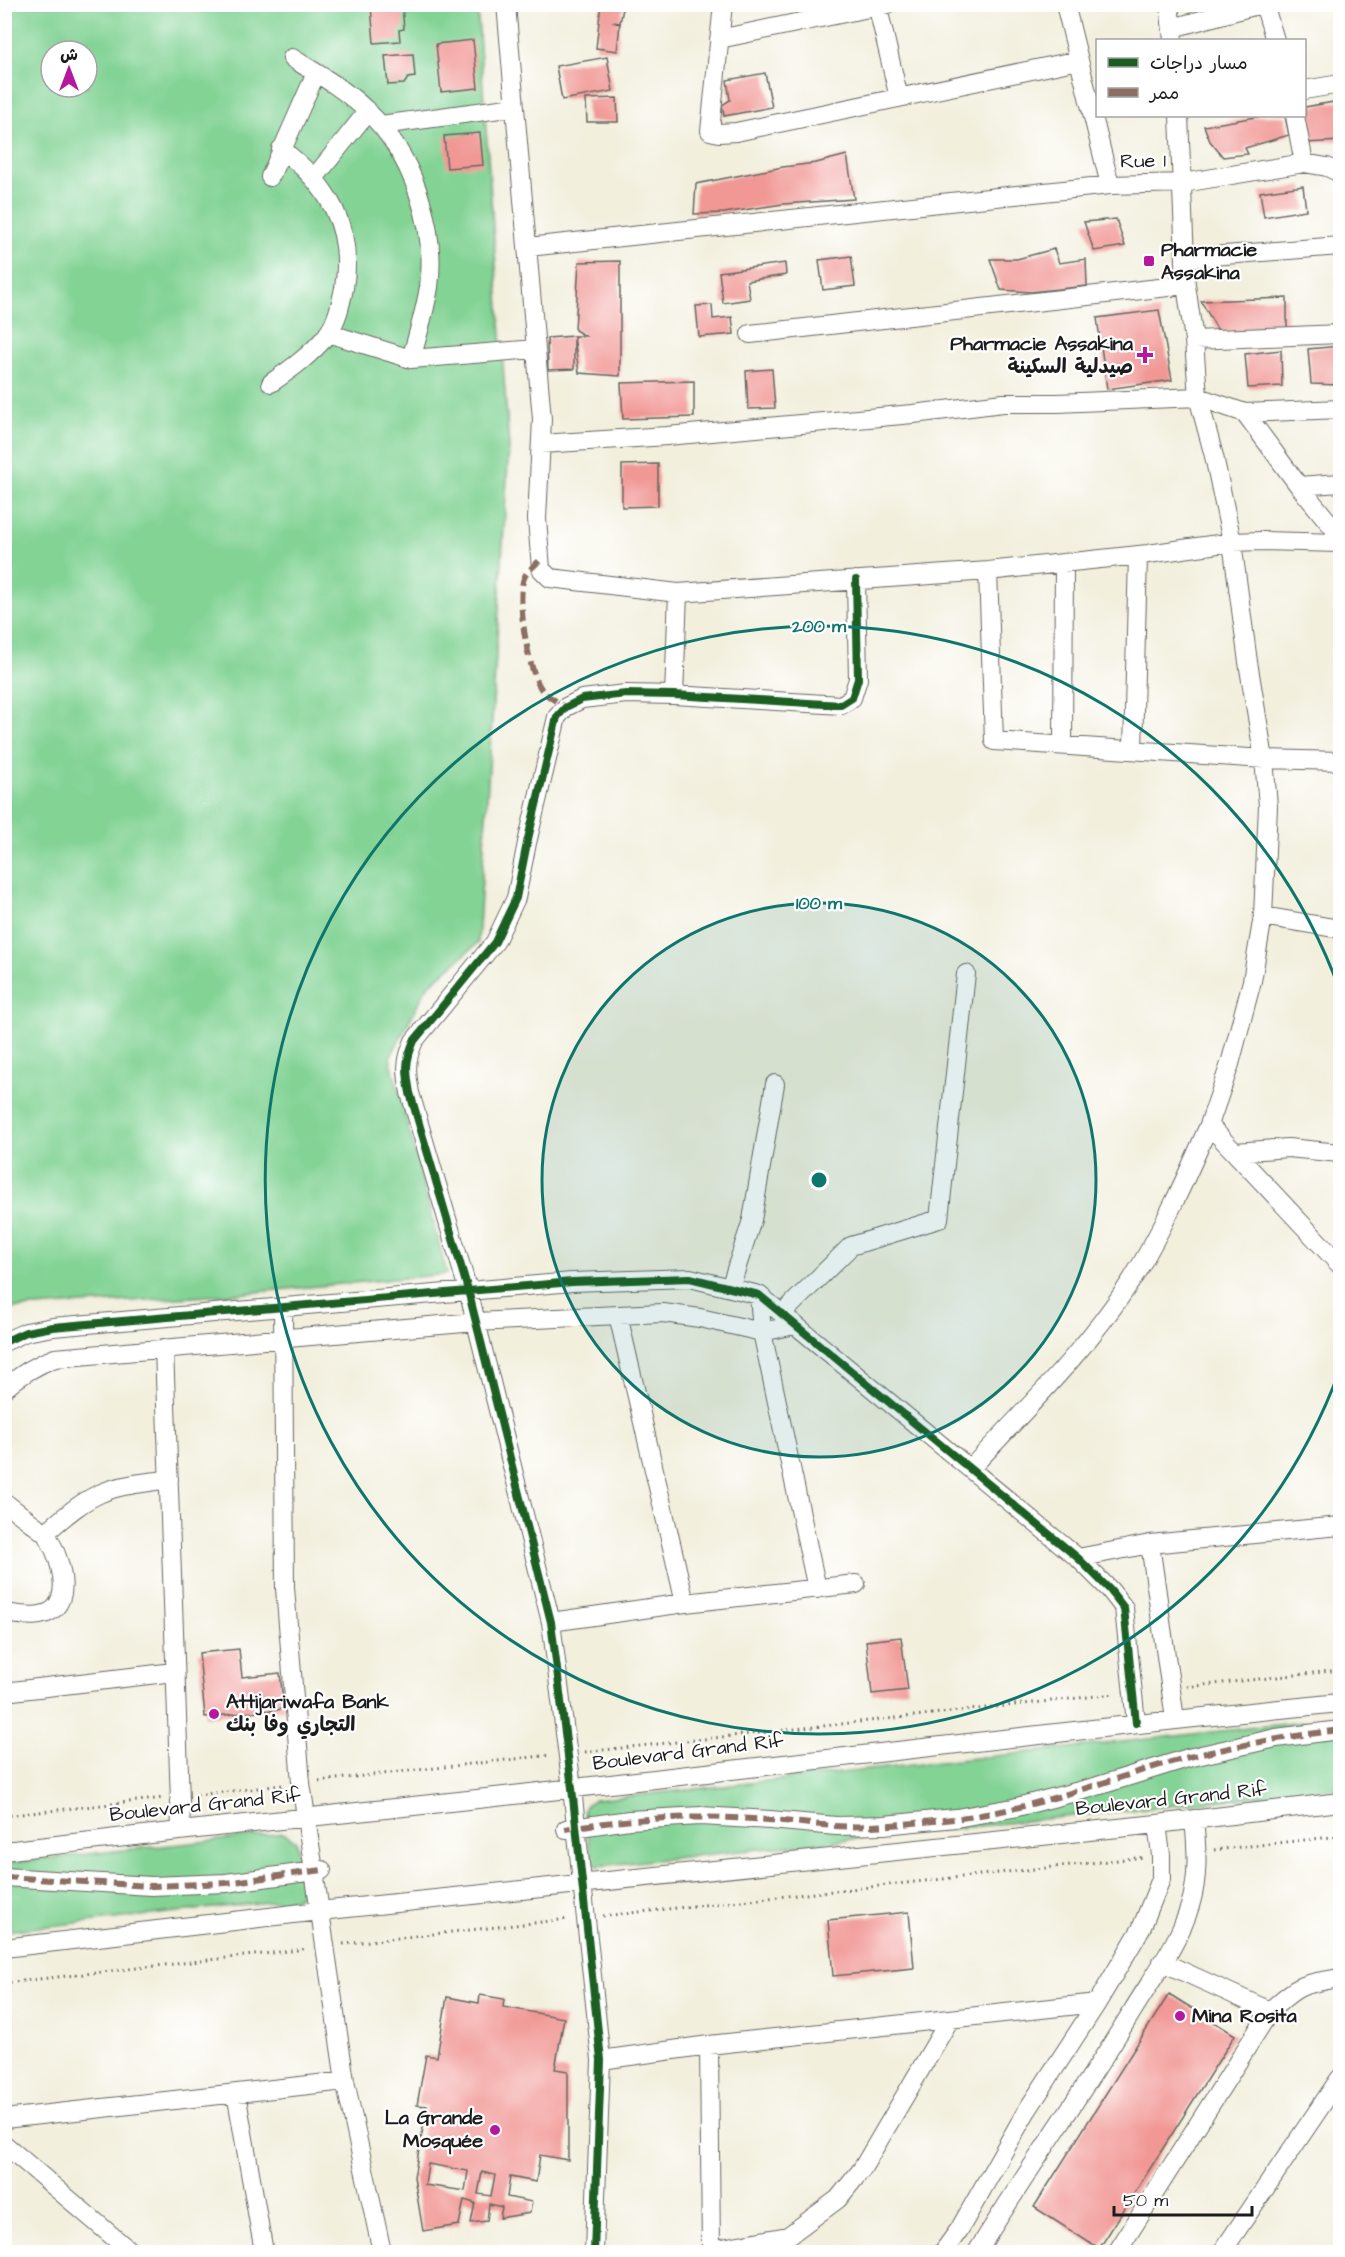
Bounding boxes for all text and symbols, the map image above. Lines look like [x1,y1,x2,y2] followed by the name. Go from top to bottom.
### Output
[39,39,99,99] north arrow
[1096,39,1306,117] legend
[60,44,78,66] text: ش
[1150,51,1248,76] text: مسار دراجات
[1148,81,1179,106] text: ممر
[1120,147,1167,175] street label: Rue 1
[1161,236,1257,287] place label: Pharmacie Assakina
[1142,254,1156,268] marker: Pharmacie Assakina
[950,330,1134,381] place label: Pharmacie Assakina صيدلية السكينة
[1138,348,1152,362] marker: Pharmacie Assakina صيدلية السكينة
[791,614,847,639] text: 200 m
[796,891,843,916] text: 100 m
[809,1170,829,1190] centre of rings
[226,1688,390,1740] place label: Attijariwafa Bank التجاري وفا بنك
[207,1707,221,1721] marker: Attijariwafa Bank التجاري وفا بنك
[591,1726,785,1778] street label: Boulevard Grand Rif
[1074,1775,1268,1823] street label: Boulevard Grand Rif
[108,1781,302,1829] street label: Boulevard Grand Rif
[1192,2002,1297,2030] place label: Mina Rosita
[1173,2009,1187,2023] marker: Mina Rosita
[385,2104,483,2155] place label: La Grande Mosquée
[488,2123,502,2137] marker: La Grande Mosquée
[1114,2179,1252,2217] scale bar
[1123,2188,1168,2213] text: 50 m

